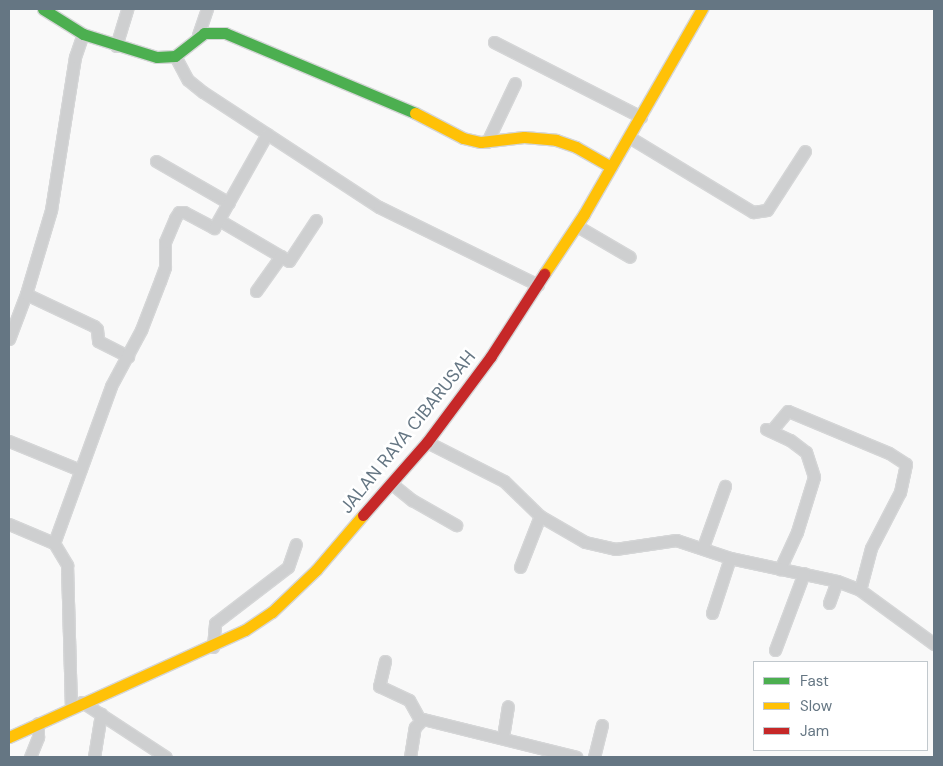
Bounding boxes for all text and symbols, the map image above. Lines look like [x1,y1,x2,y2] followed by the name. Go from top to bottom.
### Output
[336,346,480,518] street label: JALAN RAYA CIBARUSAH
[753,661,928,751] legend
[800,671,829,691] text: Fast
[800,696,832,716] text: Slow
[800,721,829,741] text: Jam

